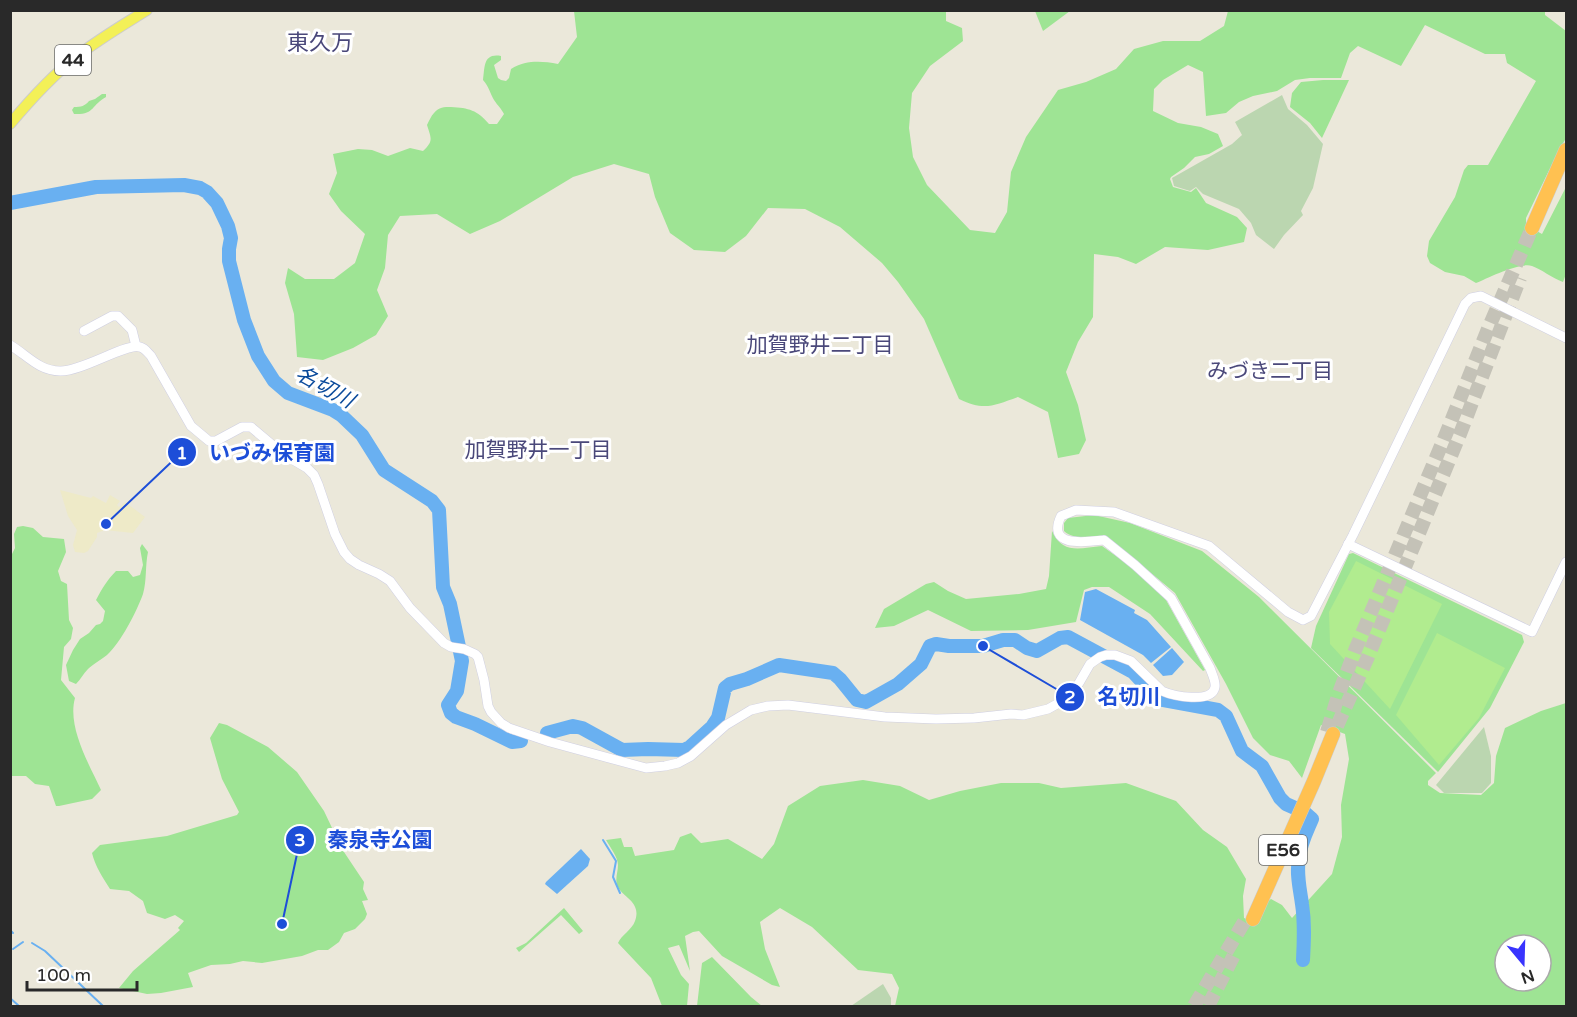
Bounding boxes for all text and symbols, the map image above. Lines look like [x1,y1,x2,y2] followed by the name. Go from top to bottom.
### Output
[287,30,353,56] district label: 東久万
[55,45,91,75] road number: 44
[747,333,894,358] district label: 加賀野井二丁目
[1207,359,1333,384] district label: みづき二丁目
[291,361,360,415] water label: 名切川
[167,433,347,472] callout: いづみ保育園
[465,438,612,463] district label: 加賀野井一丁目
[209,441,335,466] text: いづみ保育園
[176,442,188,464] text: 1
[1055,677,1172,716] callout: 名切川
[1098,685,1161,710] text: 名切川
[1064,686,1076,708] text: 2
[285,820,444,859] callout: 秦泉寺公園
[328,828,433,853] text: 秦泉寺公園
[294,829,306,851] text: 3
[1259,835,1307,865] road number: E56
[1493,933,1553,993] north arrow
[27,954,136,992] scale bar
[36,964,91,986] text: 100 m
[1518,965,1537,988] text: N

